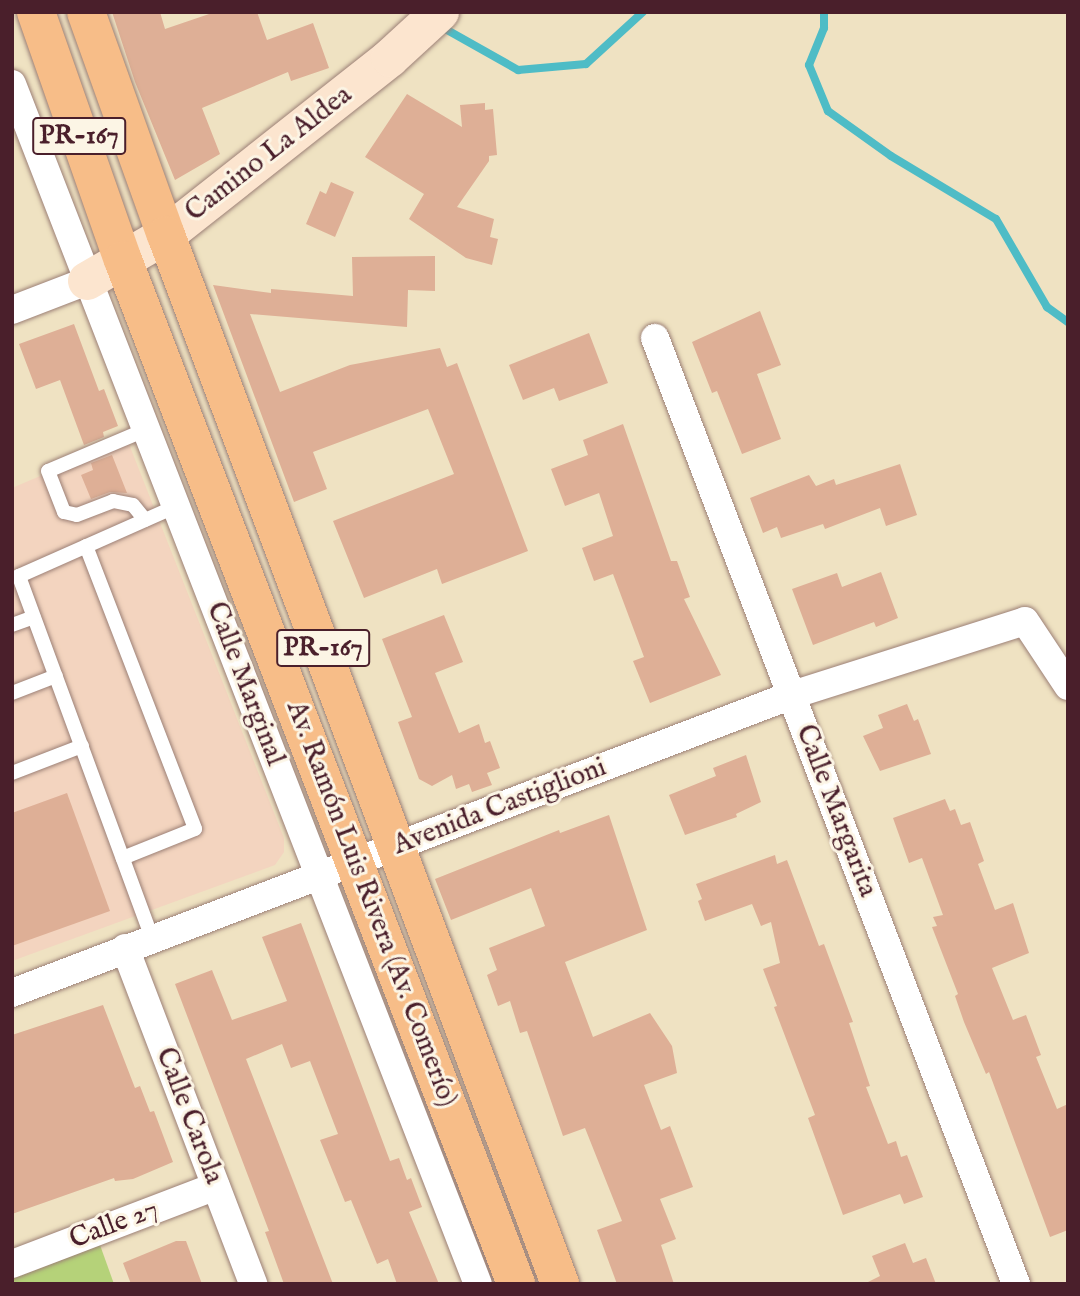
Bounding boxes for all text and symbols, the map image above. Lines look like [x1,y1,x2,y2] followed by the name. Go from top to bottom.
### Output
[179,79,359,229] street label: Camino La Aldea
[32,113,126,158] road number: PR-167
[198,598,292,770] street label: Calle Marginal
[276,626,370,670] road number: PR-167
[278,697,464,1111] street label: Av. Ramón Luis Rivera (Av. Comerío)
[788,720,884,902] street label: Calle Margarita
[389,751,611,863] street label: Avenida Castiglioni
[148,1043,230,1189] street label: Calle Carola
[65,1193,163,1257] street label: Calle 27

